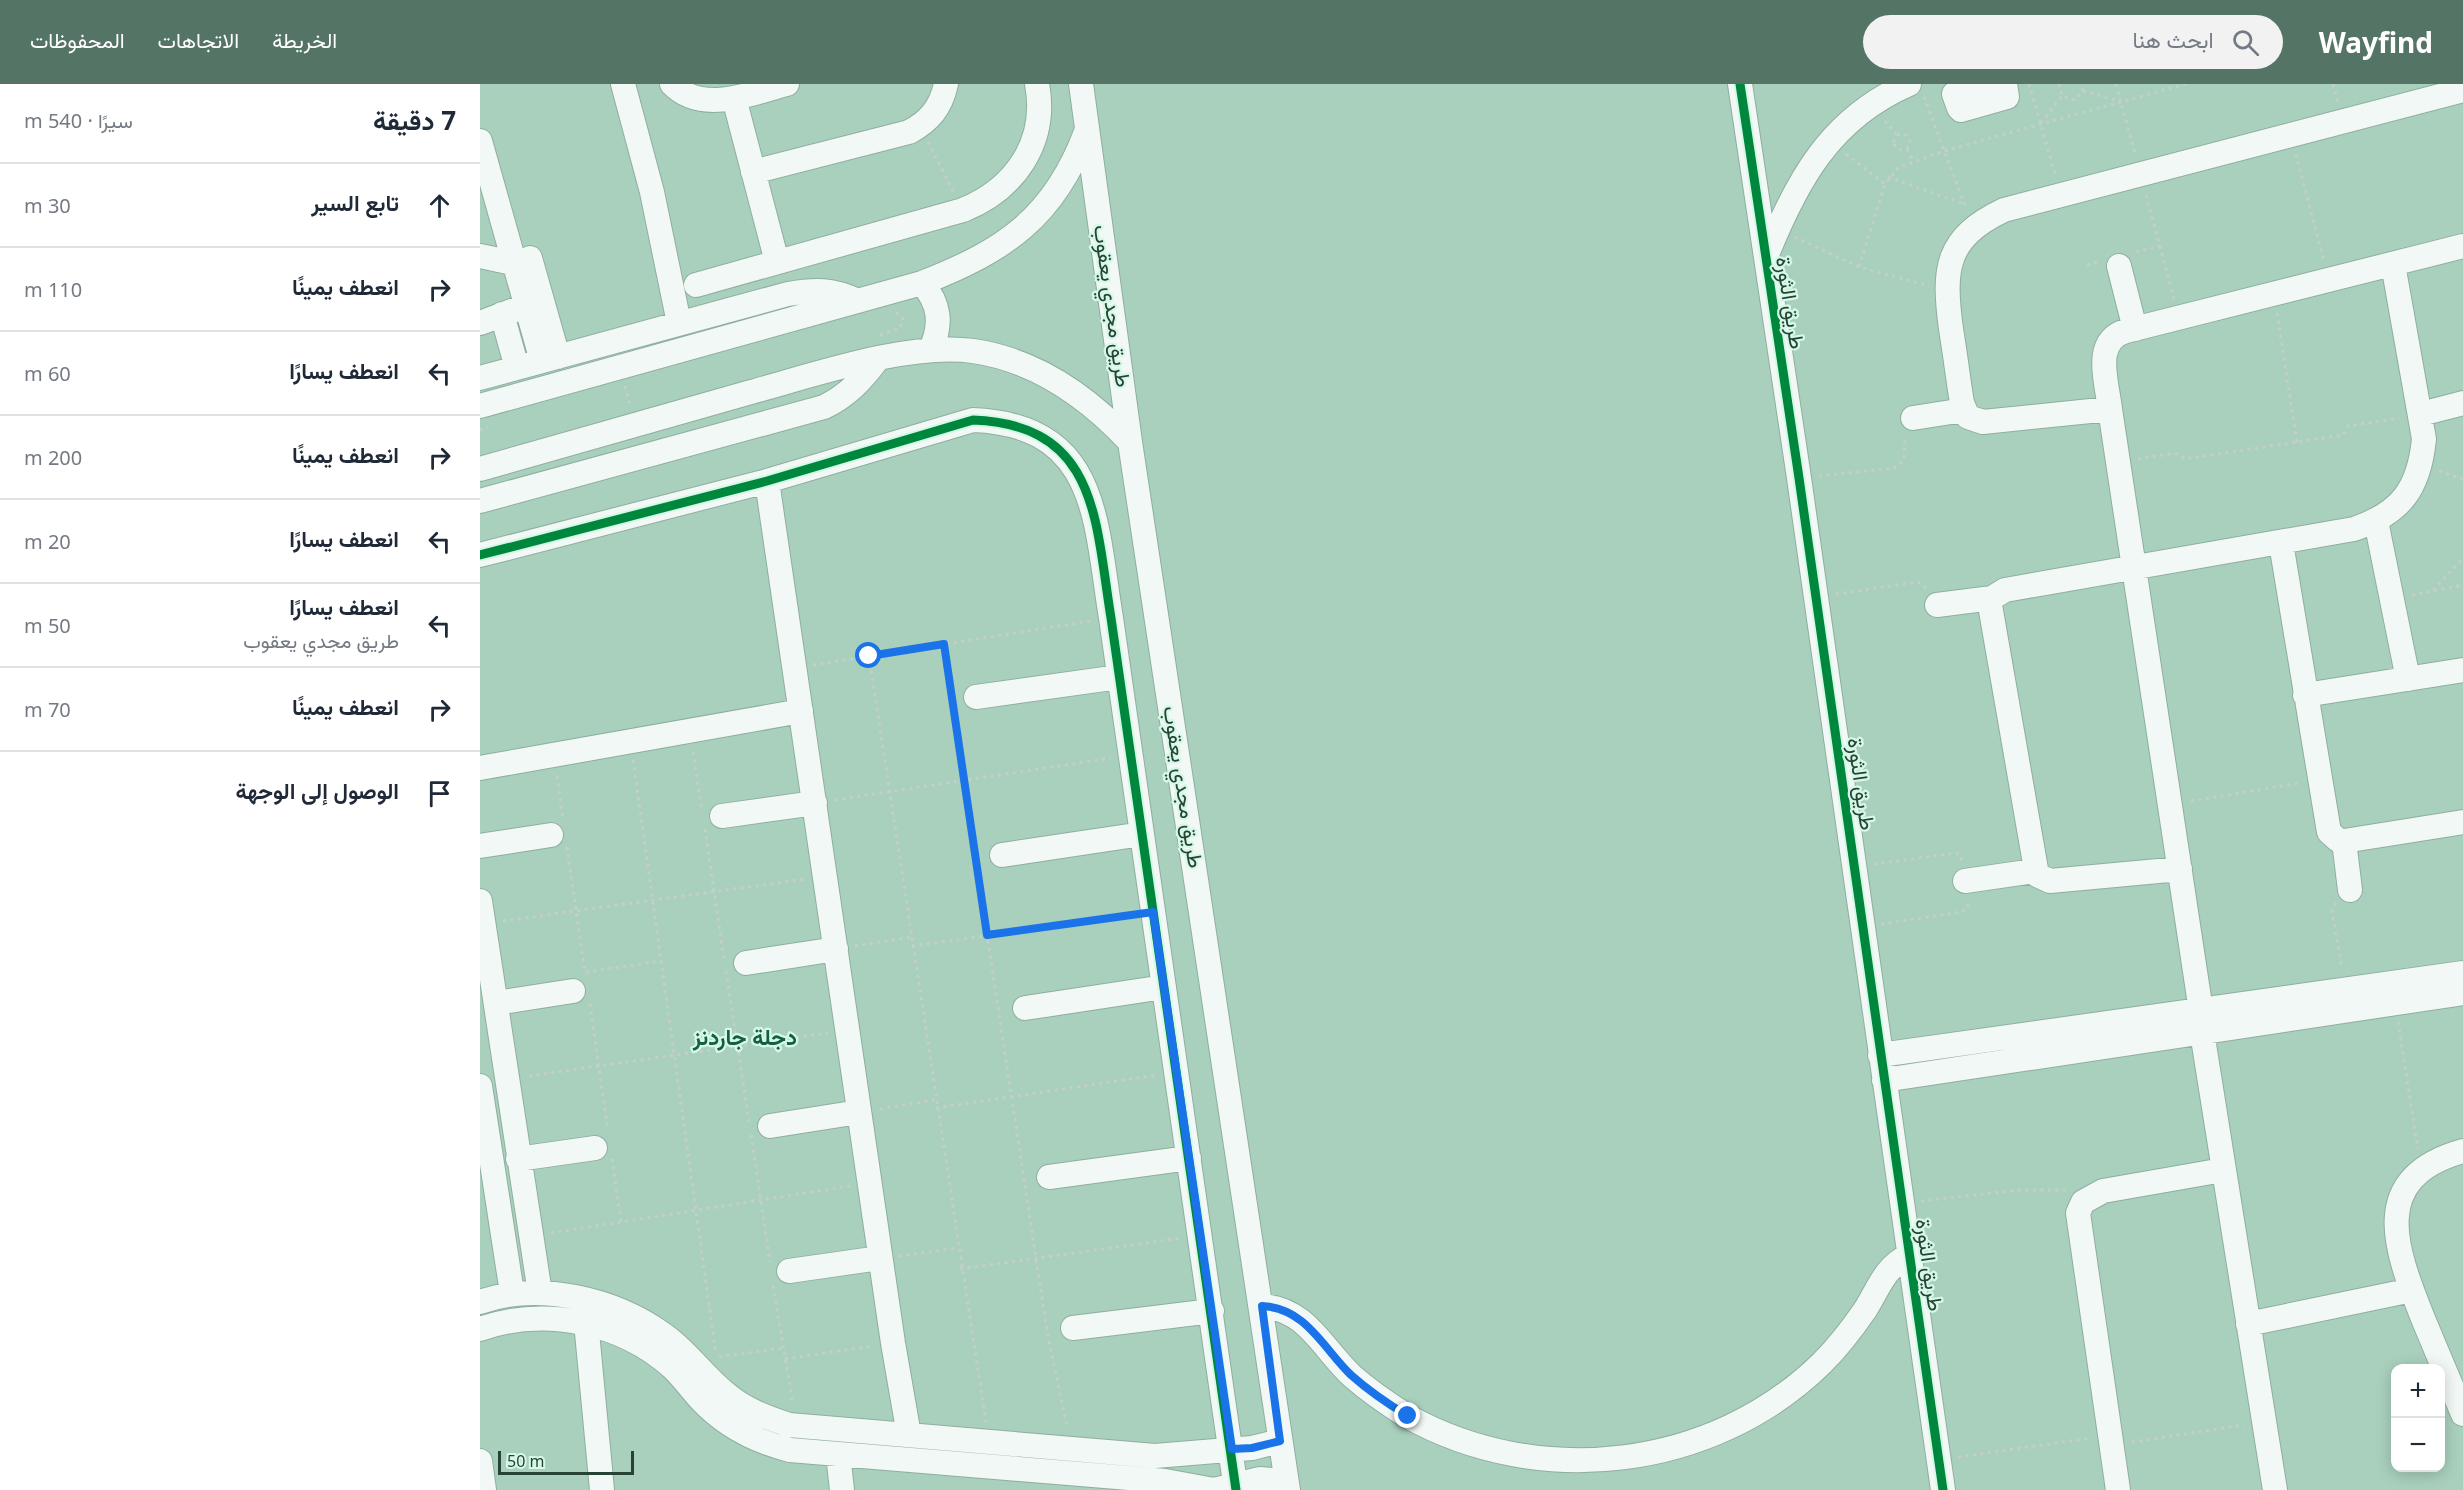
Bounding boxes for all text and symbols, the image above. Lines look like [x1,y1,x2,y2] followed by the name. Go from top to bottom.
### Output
[1863,15,2283,69] search box
[2319,23,2433,61] text: Wayfind
[2132,24,2214,54] text: ابحث هنا
[30,26,125,54] text: المحفوظات
[158,26,239,54] text: الاتجاهات
[272,26,337,54] text: الخريطة
[2229,26,2262,59] icon: search
[373,102,456,138] text: 7 دقيقة
[24,107,133,134] text: سيرًا · 540 m
[311,187,399,217] text: تابع السير
[423,189,456,222] icon: ahead
[24,192,71,219] text: 30 m
[1084,223,1138,389] street label: طريق مجدي يعقوب
[1770,255,1812,351] street label: طريق الثورة
[292,271,399,301] text: انعطف يمينًا
[423,273,456,306] icon: right
[24,276,82,303] text: 110 m
[289,355,399,385] text: انعطف يسارًا
[423,357,456,390] icon: left
[24,360,71,387] text: 60 m
[292,439,399,469] text: انعطف يمينًا
[423,441,456,474] icon: right
[24,444,82,471] text: 200 m
[289,523,399,553] text: انعطف يسارًا
[423,525,456,558] icon: left
[24,528,71,555] text: 20 m
[289,591,399,621] text: انعطف يسارًا
[423,609,456,642] icon: left
[24,612,71,639] text: 50 m
[243,627,399,654] text: طريق مجدي يعقوب
[855,642,881,668] route start
[292,691,399,721] text: انعطف يمينًا
[423,693,456,726] icon: right
[24,696,71,723] text: 70 m
[1153,704,1211,870] street label: طريق مجدي يعقوب
[1842,736,1882,832] street label: طريق الثورة
[235,775,399,805] text: الوصول إلى الوجهة
[423,777,456,810] icon: arrive
[692,1021,797,1051] district label: دجلة جاردنز
[1910,1217,1950,1313] street label: طريق الثورة
[2391,1364,2445,1472] map controls
[2391,1364,2445,1418] button: +
[1394,1402,1420,1428] route end
[2391,1418,2445,1472] button: −
[498,1448,634,1476] scale bar
[507,1450,544,1472] text: 50 m

